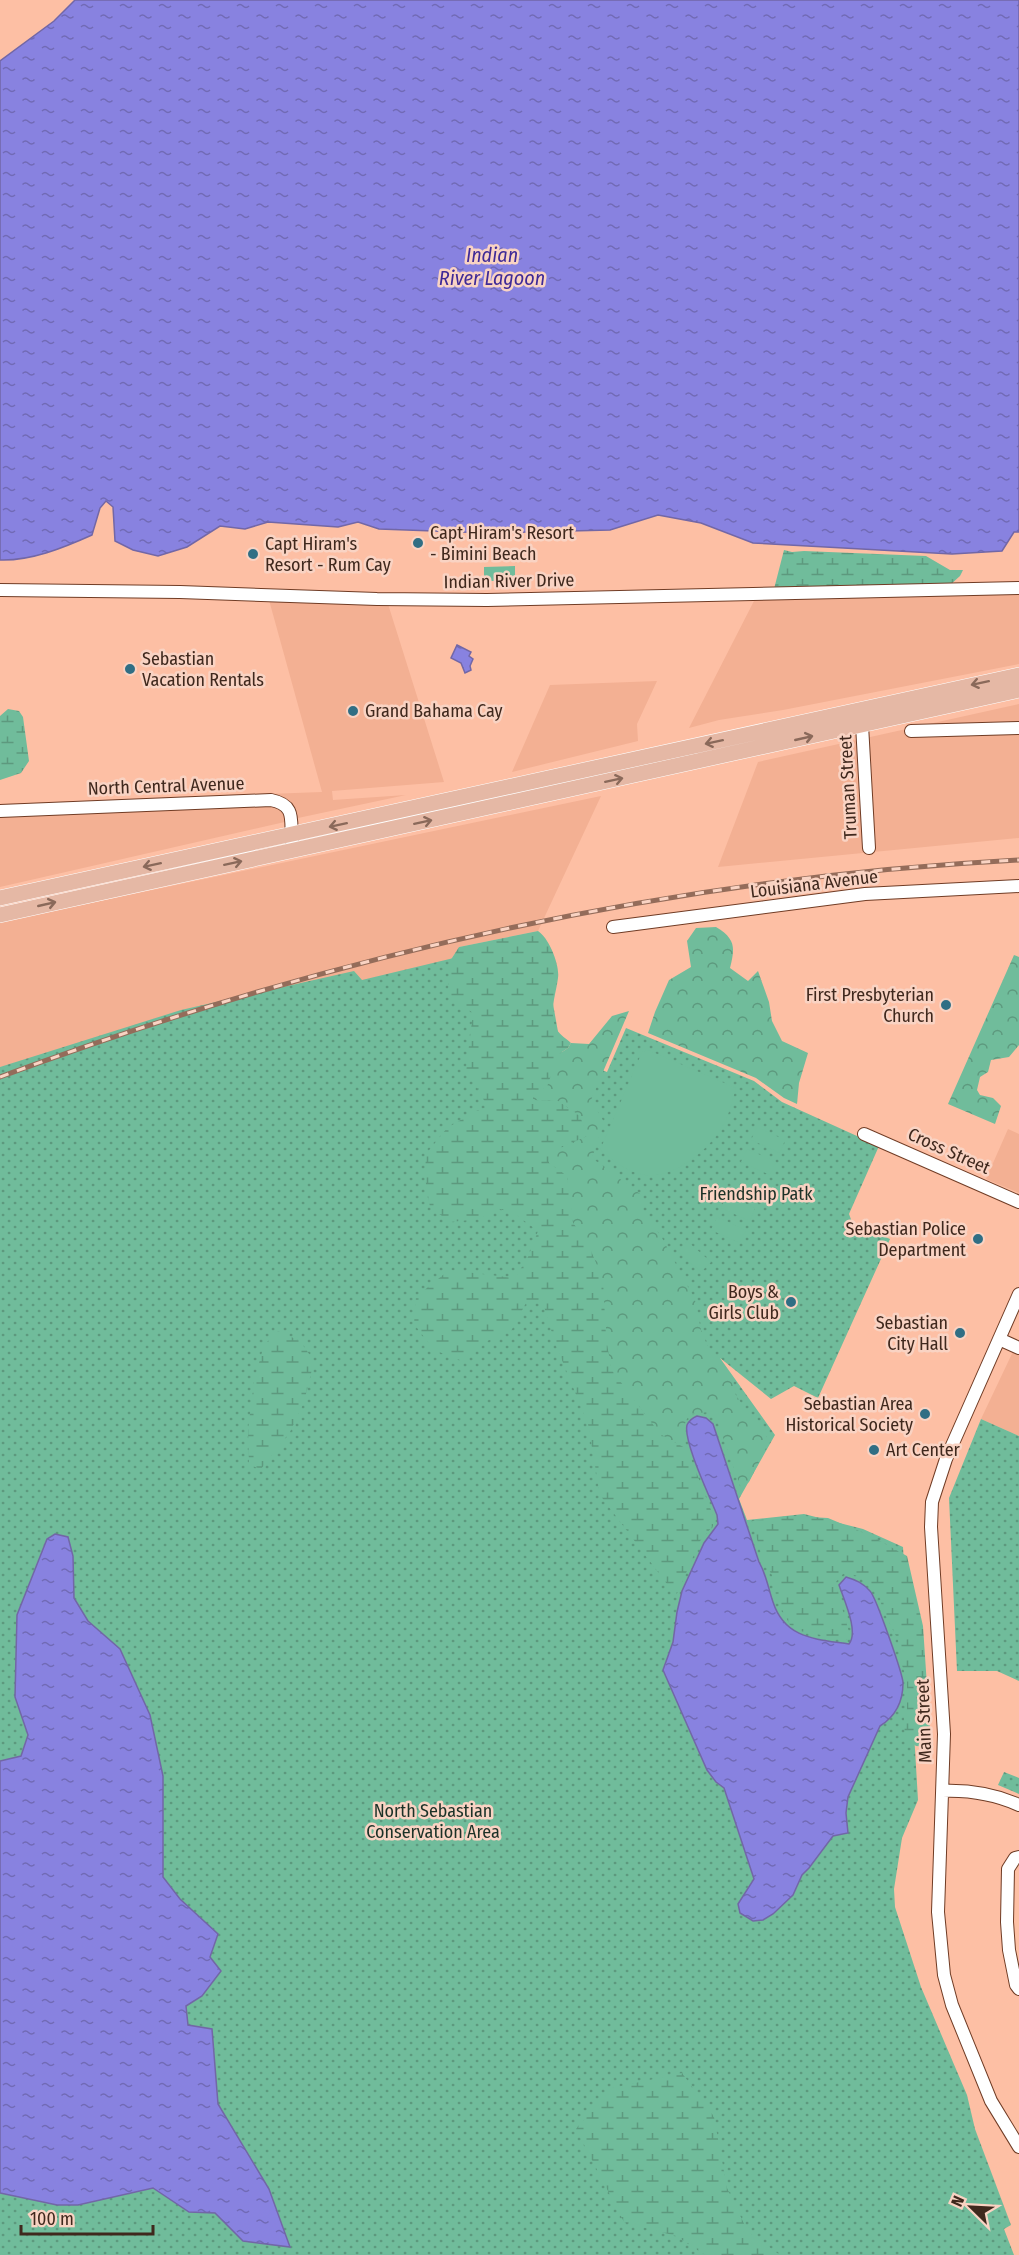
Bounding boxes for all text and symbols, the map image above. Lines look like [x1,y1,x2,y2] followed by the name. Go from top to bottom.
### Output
[439,243,545,290] water label: Indian River Lagoon
[430,522,574,565] place label: Capt Hiram's Resort - Bimini Beach
[265,533,391,576] place label: Capt Hiram's Resort - Rum Cay
[411,536,425,550] marker: Capt Hiram's Resort - Bimini Beach
[246,547,260,561] marker: Capt Hiram's Resort - Rum Cay
[443,569,575,593] street label: Indian River Drive
[142,648,264,691] place label: Sebastian Vacation Rentals
[123,662,137,676] marker: Sebastian Vacation Rentals
[970,678,990,689] one-way arrow
[365,700,503,722] place label: Grand Bahama Cay
[346,704,360,718] marker: Grand Bahama Cay
[794,732,814,743] one-way arrow
[834,734,862,840] street label: Truman Street
[704,736,723,748] one-way arrow
[87,772,245,800] street label: North Central Avenue
[604,774,623,785] one-way arrow
[414,815,433,827] one-way arrow
[329,819,348,831] one-way arrow
[223,857,242,869] one-way arrow
[143,859,162,871] one-way arrow
[749,865,879,903] street label: Louisiana Avenue
[37,898,56,910] one-way arrow
[806,984,934,1027] place label: First Presbyterian Church
[939,998,953,1012] marker: First Presbyterian Church
[904,1123,994,1179] street label: Cross Street
[699,1183,813,1205] park label: Friendship Patk
[846,1218,966,1261] place label: Sebastian Police Department
[971,1232,985,1246] marker: Sebastian Police Department
[708,1281,779,1324] place label: Boys & Girls Club
[784,1295,798,1309] marker: Boys & Girls Club
[876,1312,948,1355] place label: Sebastian City Hall
[953,1326,967,1340] marker: Sebastian City Hall
[785,1393,913,1436] place label: Sebastian Area Historical Society
[918,1407,932,1421] marker: Sebastian Area Historical Society
[886,1439,961,1461] place label: Art Center
[867,1443,881,1457] marker: Art Center
[912,1678,936,1763] street label: Main Street
[366,1800,500,1843] park label: North Sebastian Conservation Area
[941,2177,1001,2237] north arrow
[947,2193,968,2209] text: N
[21,2198,153,2236] scale bar
[30,2208,74,2230] text: 100 m

